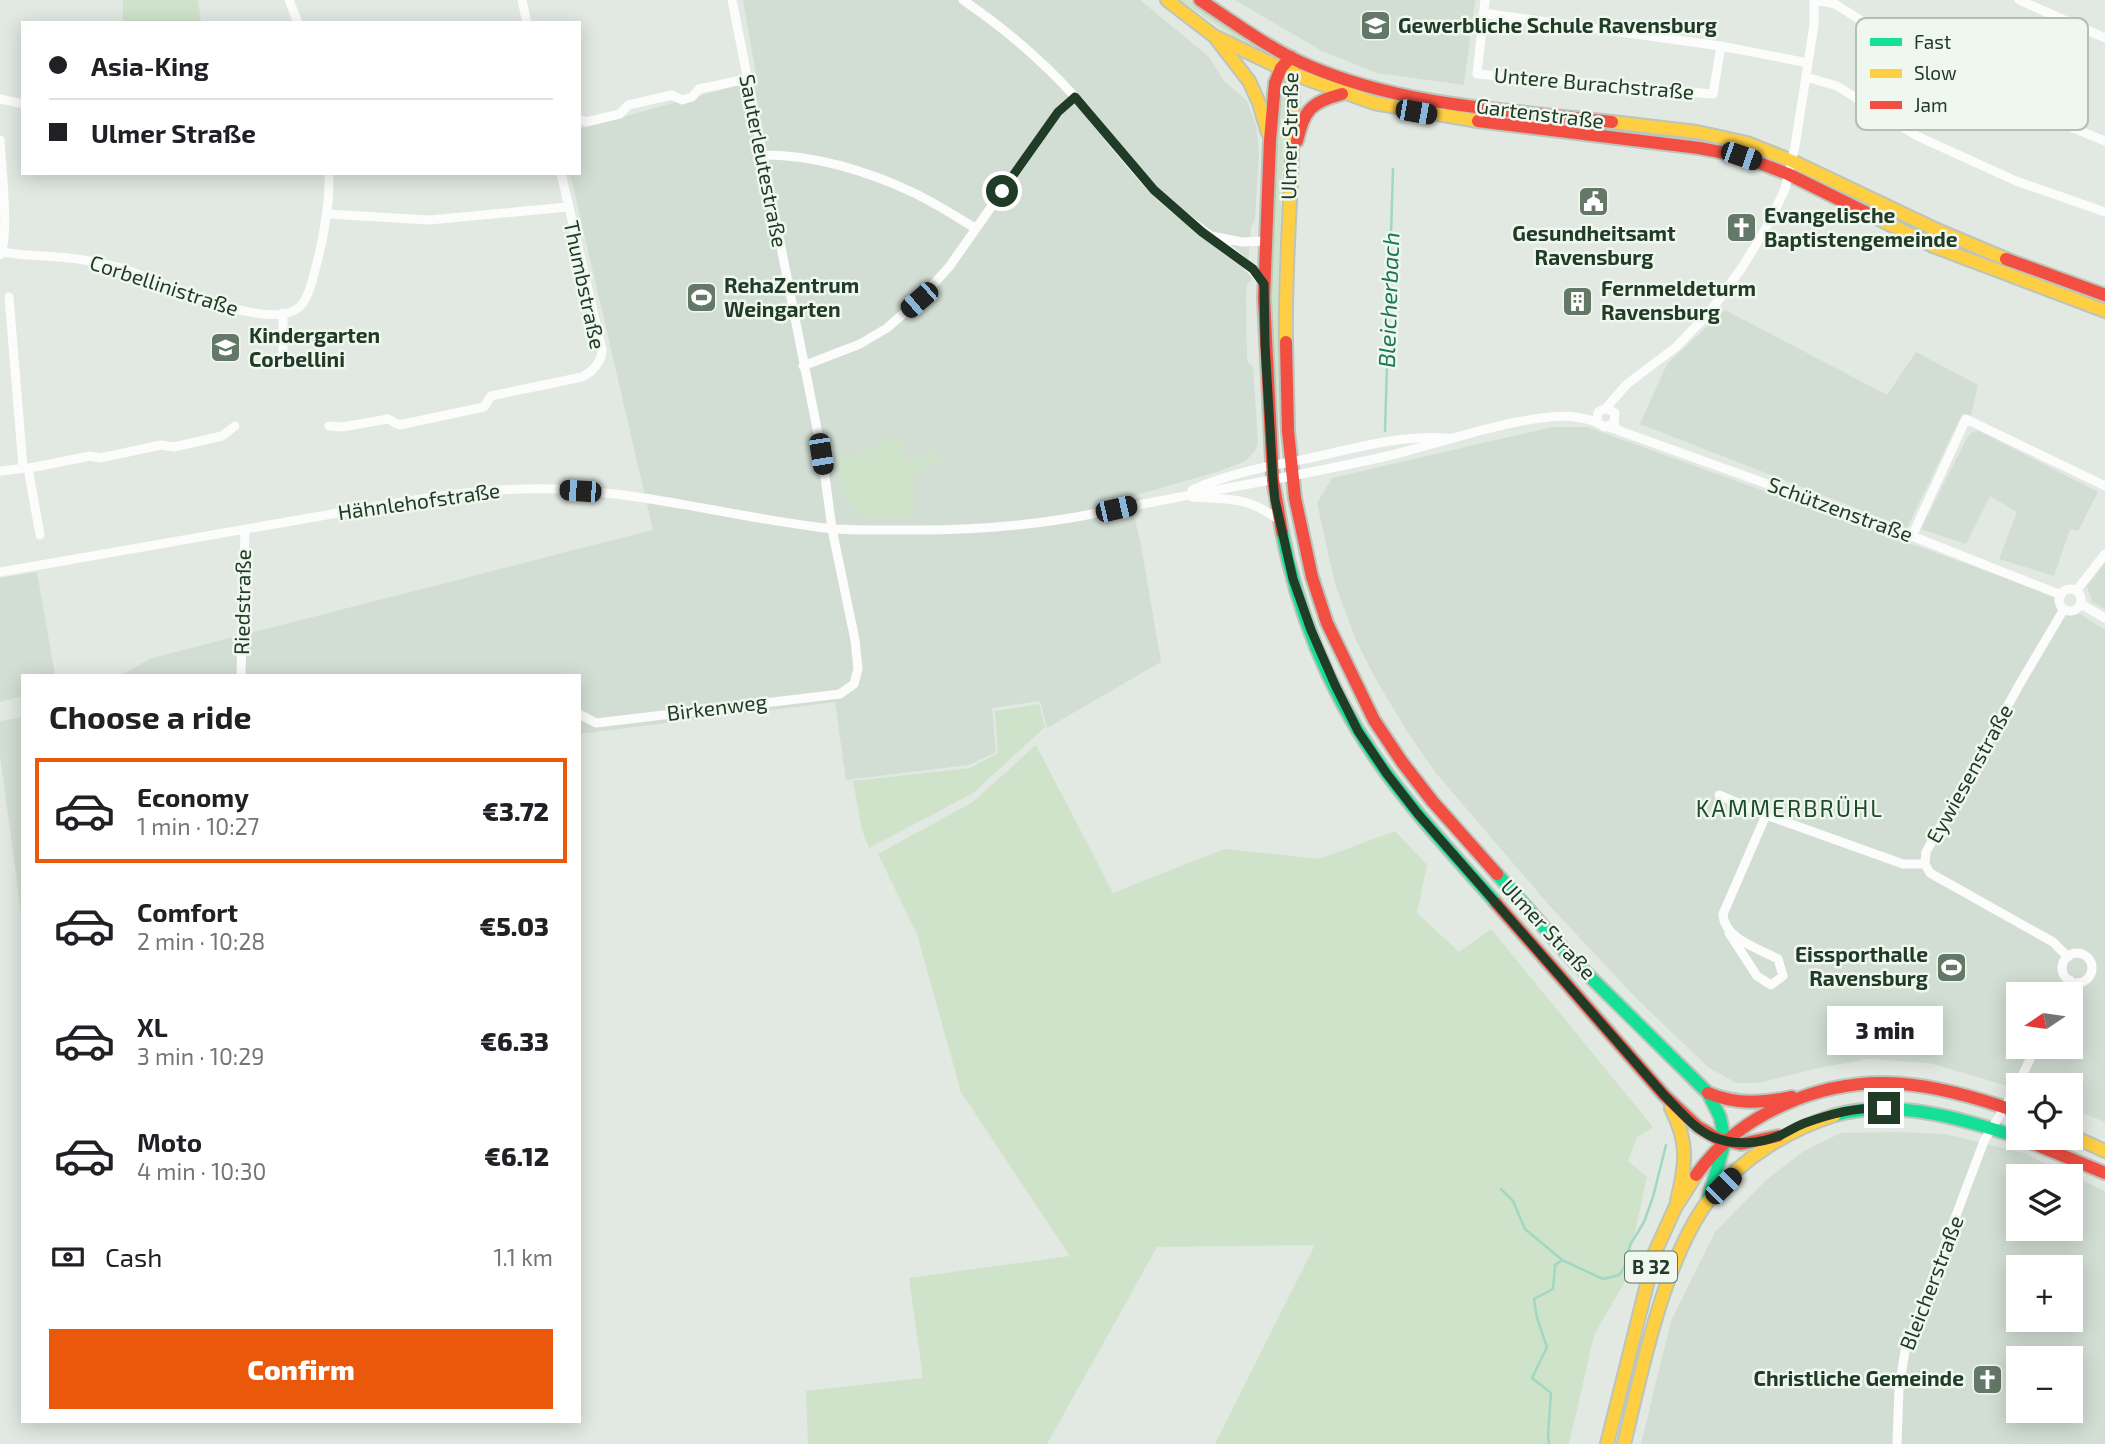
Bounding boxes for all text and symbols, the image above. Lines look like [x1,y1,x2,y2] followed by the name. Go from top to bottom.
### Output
[1358,9,1392,43] school or university icon: Gewerbliche Schule Ravensburg
[1398,12,1717,37] place label: Gewerbliche Schule Ravensburg
[1856,18,2088,130] legend
[1914,30,1951,53] text: Fast
[91,50,209,81] text: Asia-King
[1493,61,1695,104] street label: Untere Burachstraße
[1914,61,1957,84] text: Slow
[735,72,794,249] street label: Sauterleutestraße
[1275,72,1302,200] street label: Ulmer Straße
[1475,92,1606,133] street label: Gartenstraße
[1914,93,1948,116] text: Jam
[1394,98,1439,126] car
[91,117,256,148] text: Ulmer Straße
[1718,139,1765,173] car
[986,175,1018,207] route start
[1577,185,1611,219] public building icon: Gesundheitsamt Ravensburg
[1764,202,1958,251] place label: Evangelische Baptistengemeinde
[1724,211,1758,245] church icon: Evangelische Baptistengemeinde
[560,218,611,351] street label: Thumbstraße
[1512,220,1676,269] place label: Gesundheitsamt Ravensburg
[1372,232,1404,368] water label: Bleicherbach
[87,249,242,320] street label: Corbellinistraße
[724,272,859,321] place label: RehaZentrum Weingarten
[1601,275,1756,324] place label: Fernmeldeturm Ravensburg
[897,278,942,322] car
[684,281,718,315] sports icon: RehaZentrum Weingarten
[1561,284,1595,318] building icon: Fernmeldeturm Ravensburg
[249,322,380,371] place label: Kindergarten Corbellini
[209,331,243,365] school or university icon: Kindergarten Corbellini
[808,432,835,476] car
[1765,471,1916,546] street label: Schützenstraße
[336,477,502,524] street label: Hähnlehofstraße
[559,479,602,503] car
[1094,494,1139,524] car
[228,549,255,655] street label: Riedstraße
[665,688,769,725] street label: Birkenweg
[49,697,252,735] text: Choose a ride
[1920,699,2017,847] street label: Eywiesenstraße
[53,779,116,842] icon: car
[137,781,249,812] text: Economy
[1696,794,1884,822] district label: KAMMERBRÜHL
[482,795,549,826] text: €3.72
[137,812,259,840] text: 1 min · 10:27
[1496,874,1602,984] street label: Ulmer Straße
[53,894,116,957] icon: car
[137,896,238,927] text: Comfort
[479,910,549,941] text: €5.03
[137,927,265,955] text: 2 min · 10:28
[1795,941,1928,990] place label: Eissporthalle Ravensburg
[1934,950,1968,984] sports icon: Eissporthalle Ravensburg
[2006,982,2082,1059] north arrow
[2006,982,2083,1423] map controls
[1826,1006,1942,1056] callout: 3 min
[53,1009,116,1072] icon: car
[137,1011,168,1042] text: XL
[1855,1016,1915,1044] text: 3 min
[480,1025,549,1056] text: €6.33
[137,1042,264,1070] text: 3 min · 10:29
[2006,1073,2083,1150] button: locate
[1868,1092,1900,1124] route end
[53,1124,116,1187] icon: car
[137,1126,202,1157] text: Moto
[484,1140,549,1171] text: €6.12
[137,1157,266,1185] text: 4 min · 10:30
[1701,1164,1746,1208] car
[2006,1164,2083,1241] button: layers
[1893,1212,1968,1353] street label: Bleicherstraße
[49,1238,87,1276] icon: cash
[105,1241,162,1272] text: Cash
[493,1243,553,1271] text: 1.1 km
[1625,1252,1677,1282] road number: B 32
[2006,1255,2083,1332] button: +
[49,1329,553,1409] button: Confirm
[2006,1346,2083,1423] button: −
[1970,1362,2004,1396] church icon: Christliche Gemeinde
[1754,1365,1964,1390] place label: Christliche Gemeinde

